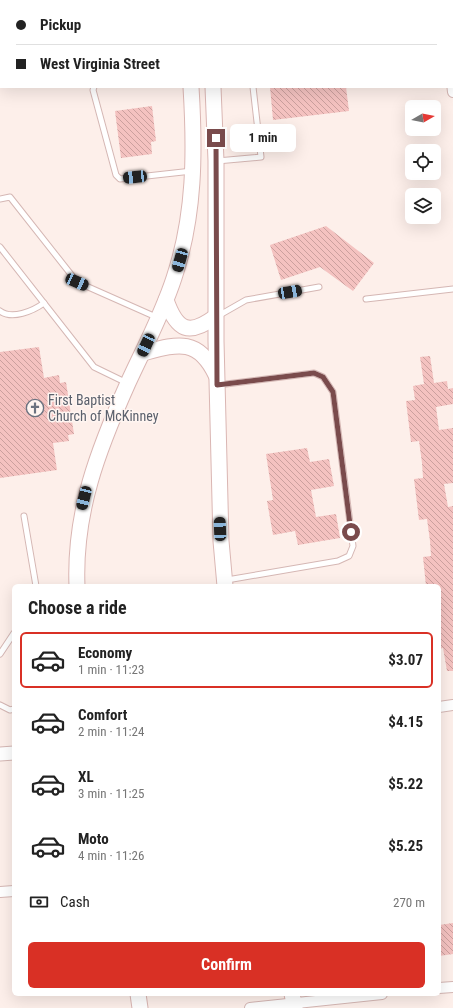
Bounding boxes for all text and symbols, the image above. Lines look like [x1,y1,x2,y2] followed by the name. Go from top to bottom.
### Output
[40,16,81,34] text: Pickup
[40,55,160,73] text: West Virginia Street
[405,100,441,136] north arrow
[405,100,441,224] map controls
[230,124,296,152] callout: 1 min
[207,129,225,147] route end
[249,130,277,145] text: 1 min
[405,144,441,180] button: locate
[122,170,148,184] car
[405,188,441,224] button: layers
[171,247,189,273] car
[64,272,90,292] car
[277,284,303,300] car
[135,332,157,358] car
[48,392,159,424] place label: First Baptist Church of McKinney
[25,398,45,418] church icon: First Baptist Church of McKinney
[75,485,93,511] car
[214,517,226,541] car
[342,523,360,541] route start
[28,597,127,618] text: Choose a ride
[30,642,66,678] icon: car
[78,644,132,662] text: Economy
[388,651,423,669] text: $3.07
[78,662,144,677] text: 1 min · 11:23
[30,704,66,740] icon: car
[78,706,127,724] text: Comfort
[388,713,423,731] text: $4.15
[78,724,144,739] text: 2 min · 11:24
[30,766,66,802] icon: car
[78,768,94,786] text: XL
[388,775,423,793] text: $5.22
[78,786,144,801] text: 3 min · 11:25
[30,828,66,864] icon: car
[78,830,109,848] text: Moto
[388,837,423,855] text: $5.25
[78,848,144,863] text: 4 min · 11:26
[28,891,50,913] icon: cash
[60,893,90,911] text: Cash
[393,895,425,910] text: 270 m
[28,942,425,988] button: Confirm

